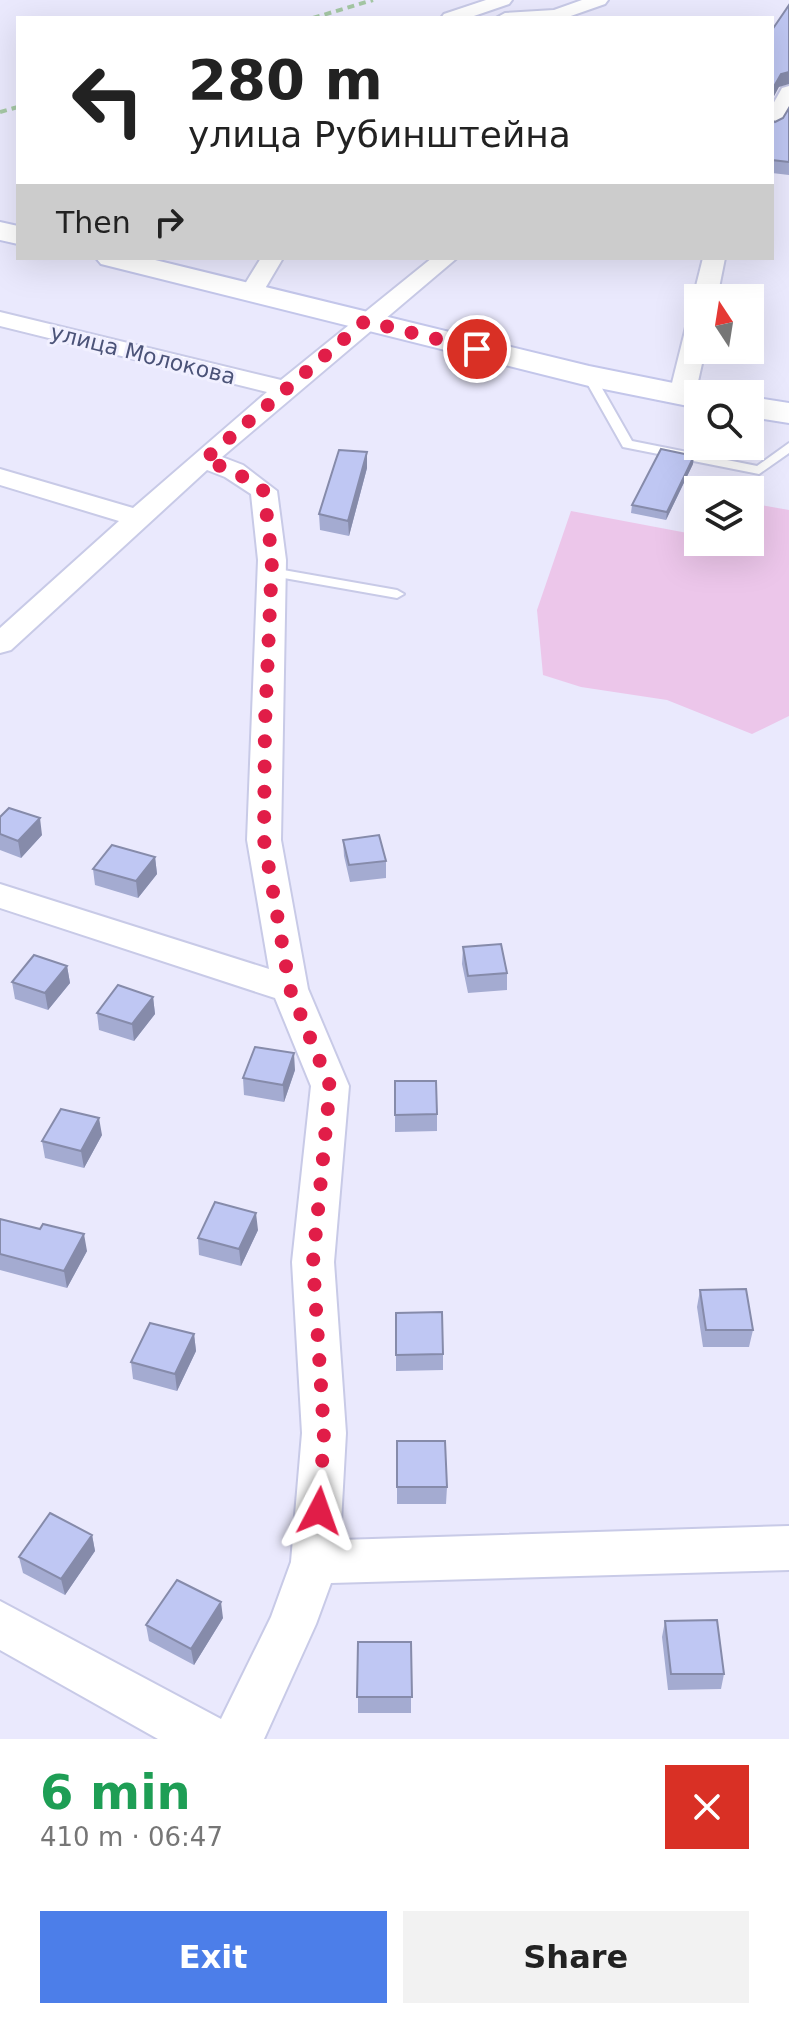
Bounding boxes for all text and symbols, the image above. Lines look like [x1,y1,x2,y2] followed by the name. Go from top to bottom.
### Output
[188,47,383,112] text: 280 m
[56,48,160,152] icon: left
[188,114,571,155] text: улица Рубинштейна
[147,200,191,244] icon: right
[56,205,131,240] text: Then
[684,284,764,364] north arrow
[684,284,764,556] map controls
[443,315,511,383] pin
[48,319,238,390] street label: улица Молокова
[455,327,499,371] icon: arrive
[684,380,764,460] button: search
[684,476,764,556] button: layers
[277,1469,361,1553] position arrow
[40,1764,191,1820] text: 6 min
[665,1765,749,1849] button: close
[40,1822,223,1852] text: 410 m · 06:47
[40,1911,387,2003] button: Exit
[403,1911,749,2003] button: Share

